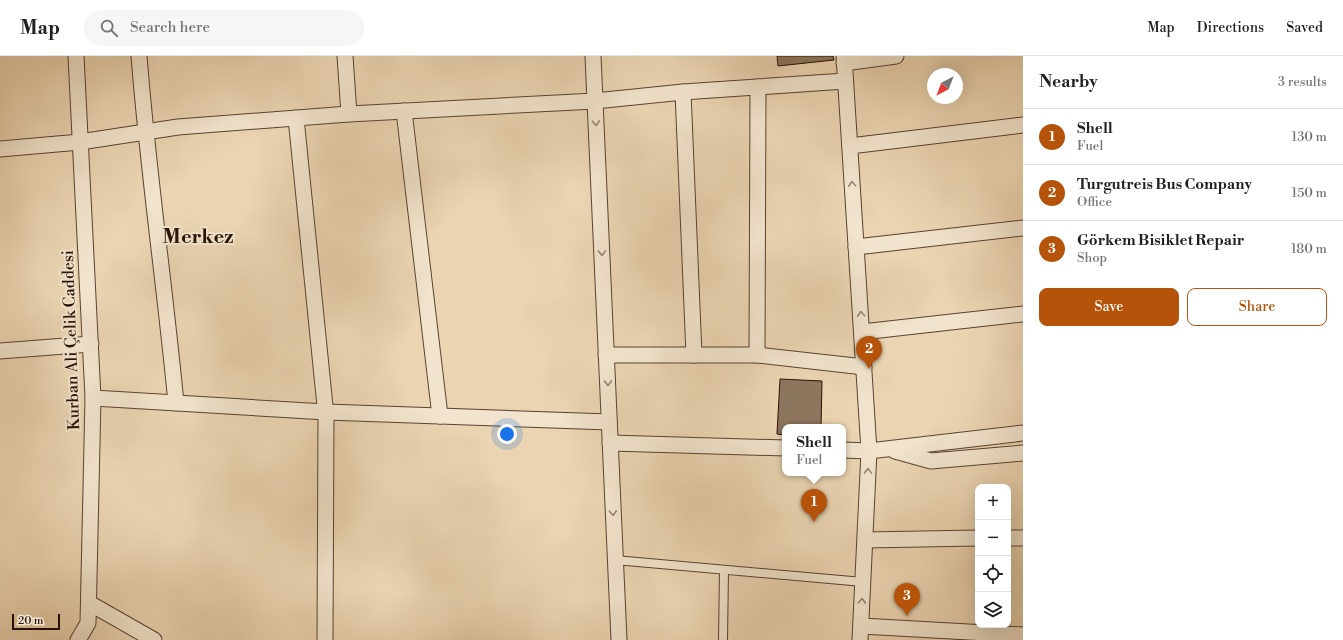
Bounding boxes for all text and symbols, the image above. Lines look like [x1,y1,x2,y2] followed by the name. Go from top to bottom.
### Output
[84,10,364,46] search box
[20,16,60,40] text: Map
[98,17,120,39] icon: search
[130,18,210,37] text: Search here
[1147,19,1175,37] text: Map
[1197,19,1264,37] text: Directions
[1286,19,1323,37] text: Saved
[927,68,963,104] north arrow
[1039,71,1098,93] text: Nearby
[1278,74,1327,90] text: 3 results
[1077,119,1113,138] text: Shell
[592,120,601,126] one-way arrow
[1049,129,1055,145] text: 1
[1292,129,1327,145] text: 130 m
[1077,138,1103,154] text: Fuel
[1077,175,1252,194] text: Turgutreis Bus Company
[848,181,857,187] one-way arrow
[1048,185,1056,201] text: 2
[1292,185,1327,201] text: 150 m
[1077,194,1112,210] text: Office
[162,225,234,250] district label: Merkez
[1077,231,1244,250] text: Görkem Bisiklet Repair
[1048,241,1056,257] text: 3
[1291,241,1327,257] text: 180 m
[58,249,84,431] street label: Kurban Ali Çelik Caddesi
[598,250,606,256] one-way arrow
[1077,250,1107,266] text: Shop
[1039,288,1179,326] button: Save
[1187,288,1327,326] button: Share
[856,311,865,317] one-way arrow
[856,336,882,369] pin: 2
[603,380,612,386] one-way arrow
[497,424,517,444] your location
[782,424,846,476] popup
[796,433,832,452] text: Shell
[796,452,822,468] text: Fuel
[864,468,873,474] one-way arrow
[975,484,1011,628] map controls
[975,484,1011,520] button: +
[801,489,827,522] pin: 1
[609,510,617,516] one-way arrow
[975,520,1011,556] button: −
[975,556,1011,592] button: locate
[894,583,920,616] pin: 3
[975,592,1011,628] button: layers
[858,598,866,604] one-way arrow
[12,612,60,631] scale bar
[18,614,43,628] text: 20 m

